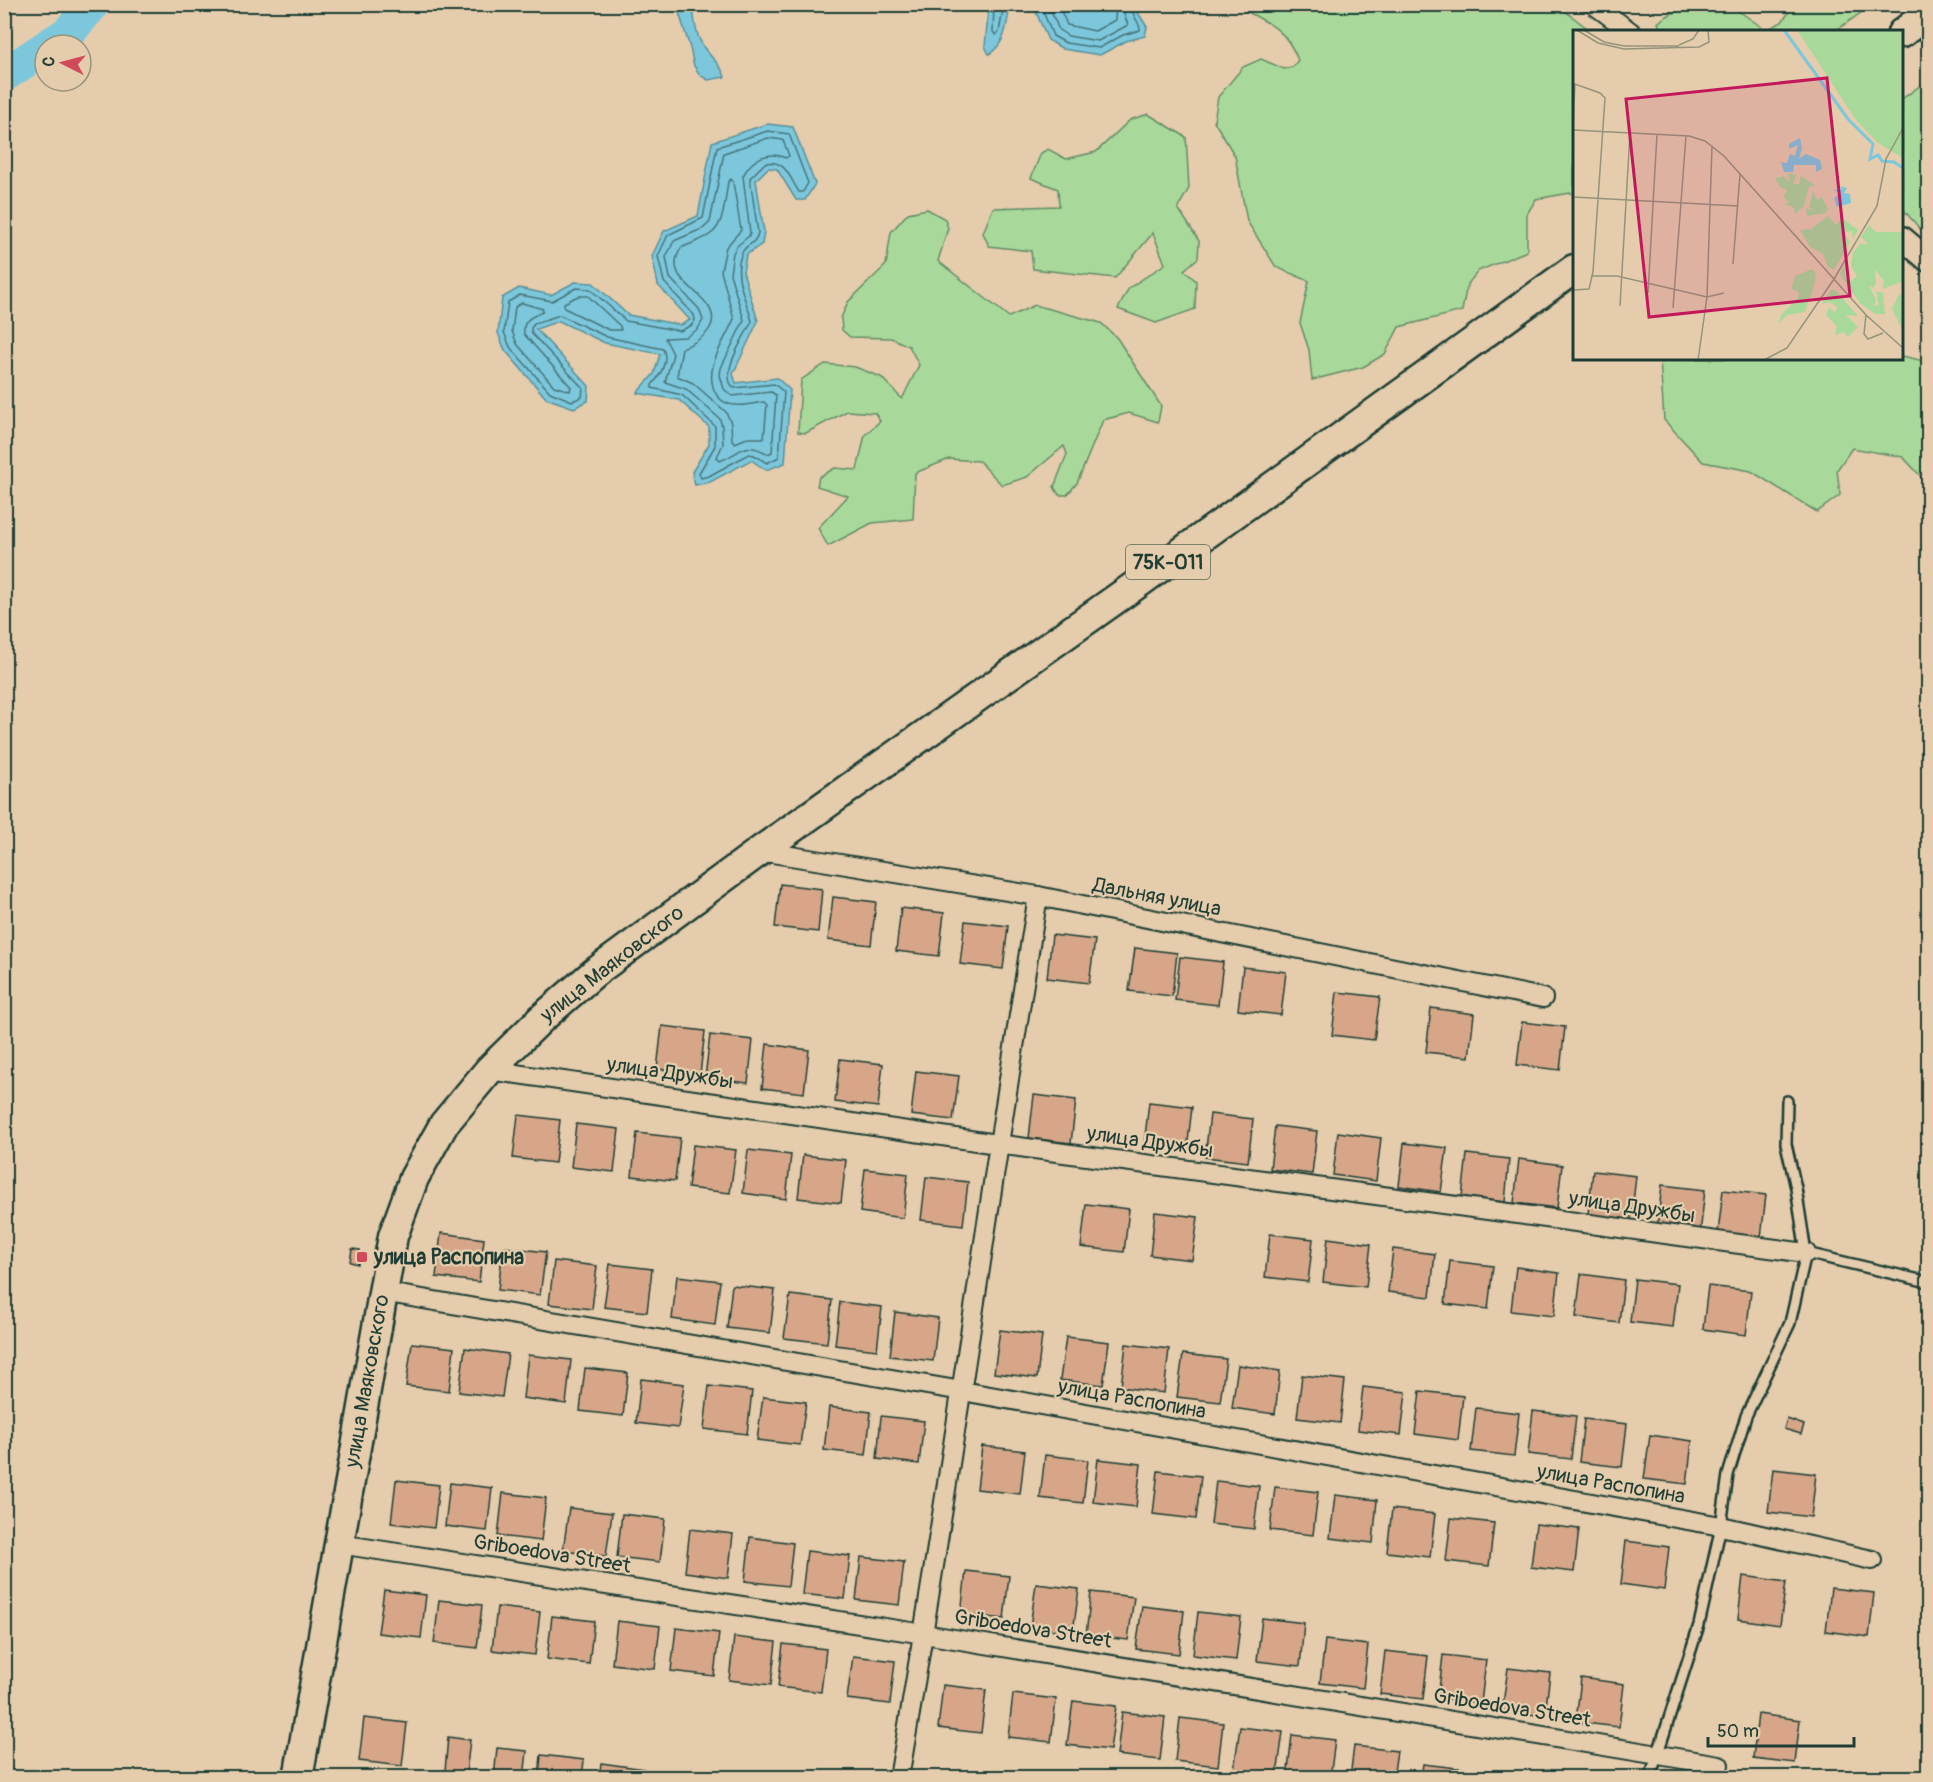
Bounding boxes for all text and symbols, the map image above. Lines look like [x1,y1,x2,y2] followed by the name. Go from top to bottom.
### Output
[1573,30,1903,360] inset map
[33,33,93,93] north arrow
[39,55,60,67] text: С
[1126,545,1210,579] road number: 75К-011
[1090,871,1223,923] street label: Дальняя улица
[534,899,689,1029] street label: улица Маяковского
[604,1051,735,1095] street label: улица Дружбы
[1084,1120,1215,1164] street label: улица Дружбы
[1566,1185,1697,1229] street label: улица Дружбы
[373,1244,524,1271] place label: улица Распопина
[355,1250,369,1264] marker: улица Распопина
[338,1292,396,1471] street label: улица Маяковского
[1055,1373,1208,1425] street label: улица Распопина
[1534,1458,1687,1510] street label: улица Распопина
[471,1528,633,1580] street label: Griboedova Street
[952,1603,1114,1655] street label: Griboedova Street
[1431,1682,1593,1734] street label: Griboedova Street
[1708,1710,1854,1748] scale bar
[1717,1720,1759,1743] text: 50 m

